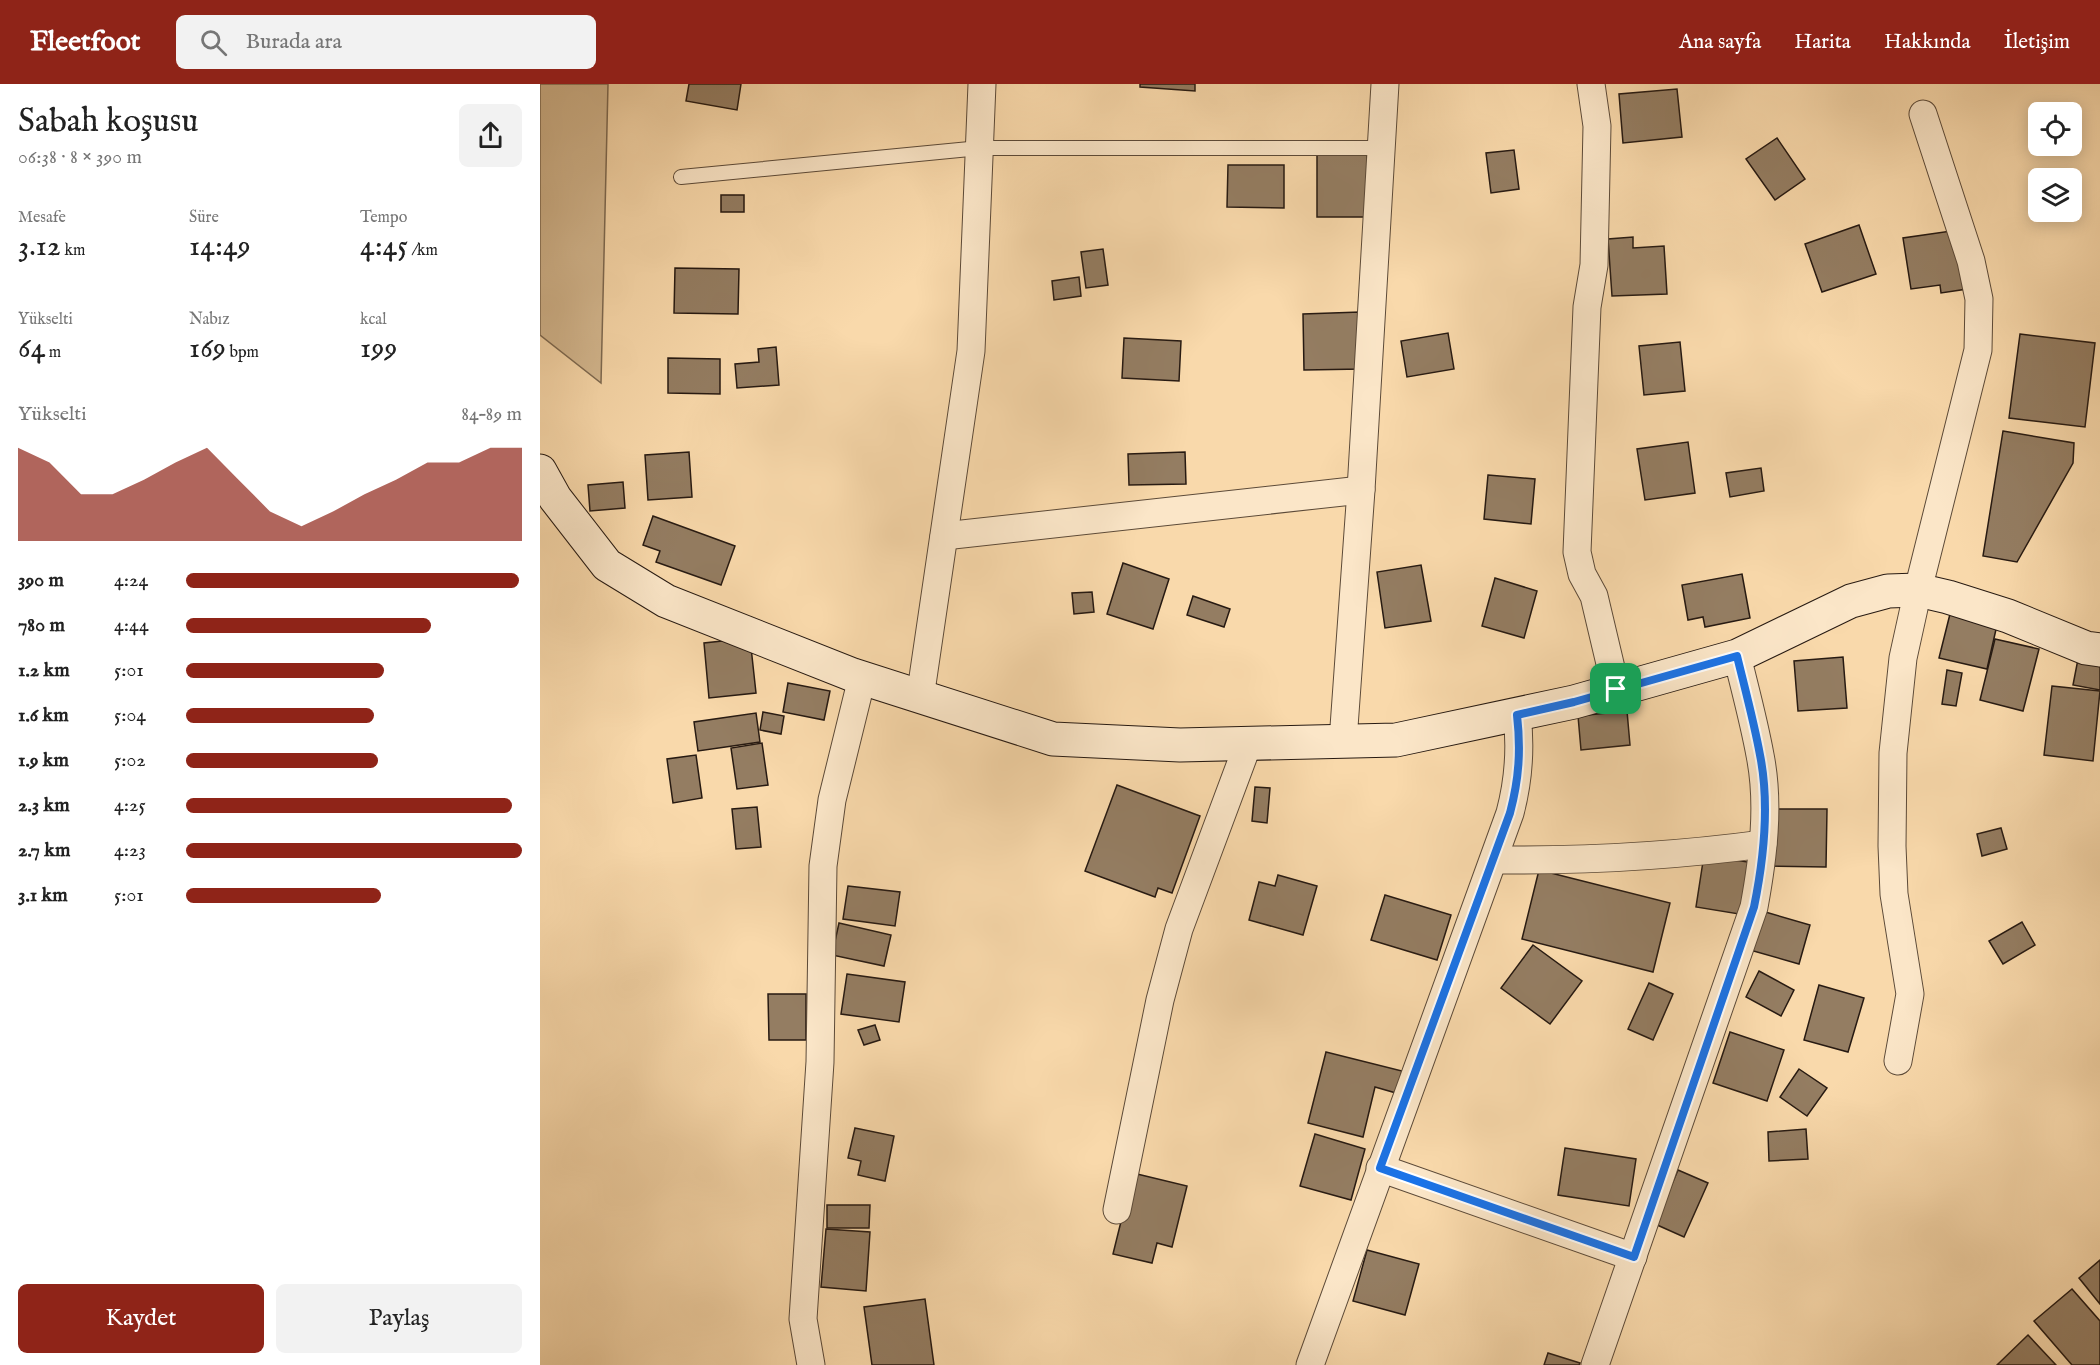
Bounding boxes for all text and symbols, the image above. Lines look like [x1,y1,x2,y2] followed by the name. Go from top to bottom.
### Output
[176,15,596,69] search box
[30,25,140,60] text: Fleetfoot
[197,26,230,59] icon: search
[245,28,342,56] text: Burada ara
[1679,29,1761,56] text: Ana sayfa
[1794,29,1851,56] text: Harita
[1884,29,1971,56] text: Hakkında
[2004,29,2070,56] text: İletişim
[18,101,198,143] text: Sabah koşusu
[2028,102,2082,222] map controls
[2028,102,2082,156] button: locate
[459,104,522,167] button: share
[18,145,142,170] text: 06:38 · 8 × 390 m
[2028,168,2082,222] button: layers
[18,208,66,228] text: Mesafe
[189,208,219,228] text: Süre
[360,208,407,228] text: Tempo
[18,228,61,266] text: 3.12
[189,228,251,266] text: 14:49
[360,228,408,266] text: 4:45
[61,241,85,261] text: km
[408,241,438,261] text: /km
[18,310,73,330] text: Yükselti
[189,310,230,330] text: Nabız
[360,310,387,330] text: kcal
[18,330,45,368] text: 64
[189,330,226,368] text: 169
[360,330,397,368] text: 199
[45,343,61,363] text: m
[226,343,259,363] text: bpm
[18,402,87,427] text: Yükselti
[461,402,522,427] text: 84–89 m
[18,568,64,593] text: 390 m
[114,568,148,593] text: 4:24
[18,613,65,638] text: 780 m
[114,613,149,638] text: 4:44
[18,658,70,683] text: 1.2 km
[114,658,144,683] text: 5:01
[1590,663,1641,714] pin
[1599,672,1632,705] icon: arrive
[18,703,69,728] text: 1.6 km
[114,703,146,728] text: 5:04
[18,748,69,773] text: 1.9 km
[114,748,146,773] text: 5:02
[18,793,70,818] text: 2.3 km
[114,793,146,818] text: 4:25
[18,838,71,863] text: 2.7 km
[114,838,146,863] text: 4:23
[18,883,68,908] text: 3.1 km
[114,883,144,908] text: 5:01
[18,1284,264,1353] button: Kaydet
[276,1284,522,1353] button: Paylaş

